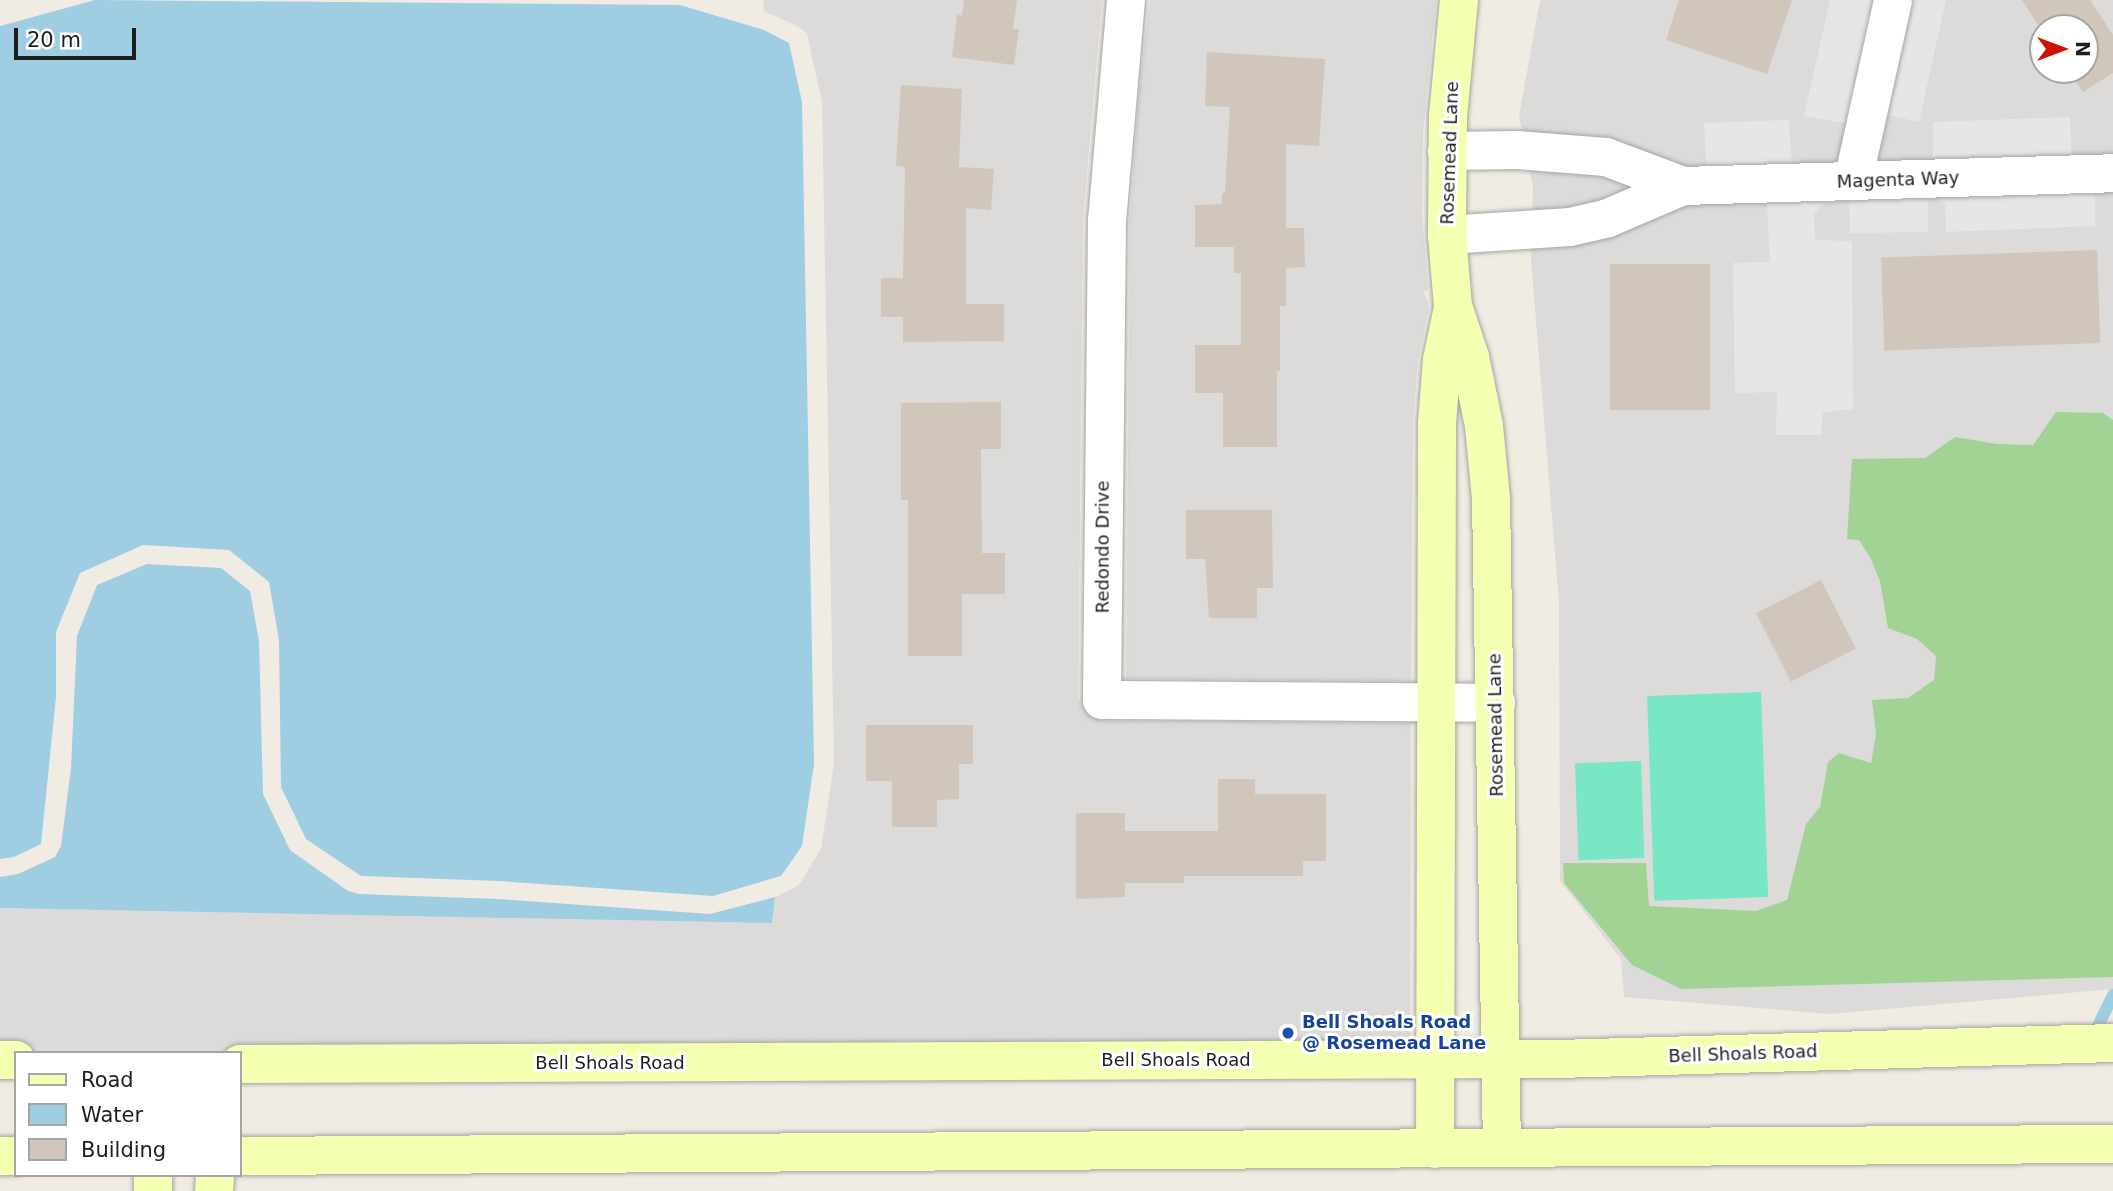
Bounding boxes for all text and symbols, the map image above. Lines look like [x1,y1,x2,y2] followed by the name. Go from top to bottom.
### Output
[18,14,140,58] scale bar
[2029,14,2099,84] north arrow
[27,28,81,52] text: 20 m
[2072,41,2094,57] text: N
[1437,81,1463,225] street label: Rosemead Lane
[1836,167,1960,193] street label: Magenta Way
[1092,481,1114,613] street label: Redondo Drive
[1484,653,1508,797] street label: Rosemead Lane
[1302,1012,1486,1054] place label: Bell Shoals Road @ Rosemead Lane
[1280,1025,1296,1041] marker: Bell Shoals Road @ Rosemead Lane
[1668,1041,1818,1067] street label: Bell Shoals Road
[1101,1049,1251,1071] street label: Bell Shoals Road
[14,1051,242,1177] legend
[535,1052,685,1074] street label: Bell Shoals Road
[81,1068,134,1092] text: Road
[81,1103,143,1127] text: Water
[81,1138,166,1162] text: Building

